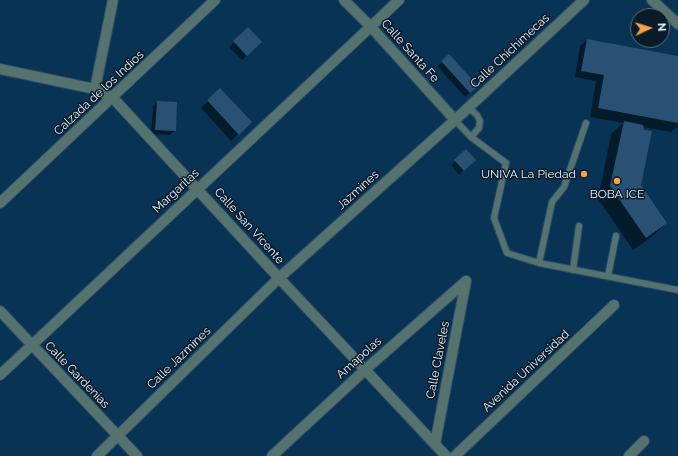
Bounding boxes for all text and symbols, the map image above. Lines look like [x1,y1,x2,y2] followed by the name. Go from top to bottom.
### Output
[630,8,670,48] north arrow
[468,11,552,91] street label: Calle Chichimecas
[378,17,442,85] street label: Calle Santa Fe
[655,23,668,32] text: N
[51,48,147,138] street label: Calzada de los Indios
[150,166,202,216] street label: Margaritas
[334,167,382,213] street label: Jazmines
[481,167,576,181] place label: UNIVA La Piedad
[579,169,589,179] marker: UNIVA La Piedad
[612,176,622,186] marker: BOBA ICE
[211,185,287,267] street label: Calle San Vicente
[590,187,644,201] place label: BOBA ICE
[423,320,453,400] street label: Calle Claveles
[144,324,214,392] street label: Calle Jazmines
[480,327,572,415] street label: Avenida Universidad
[333,334,385,382] street label: Amapolas
[42,339,112,411] street label: Calle Gardenias

